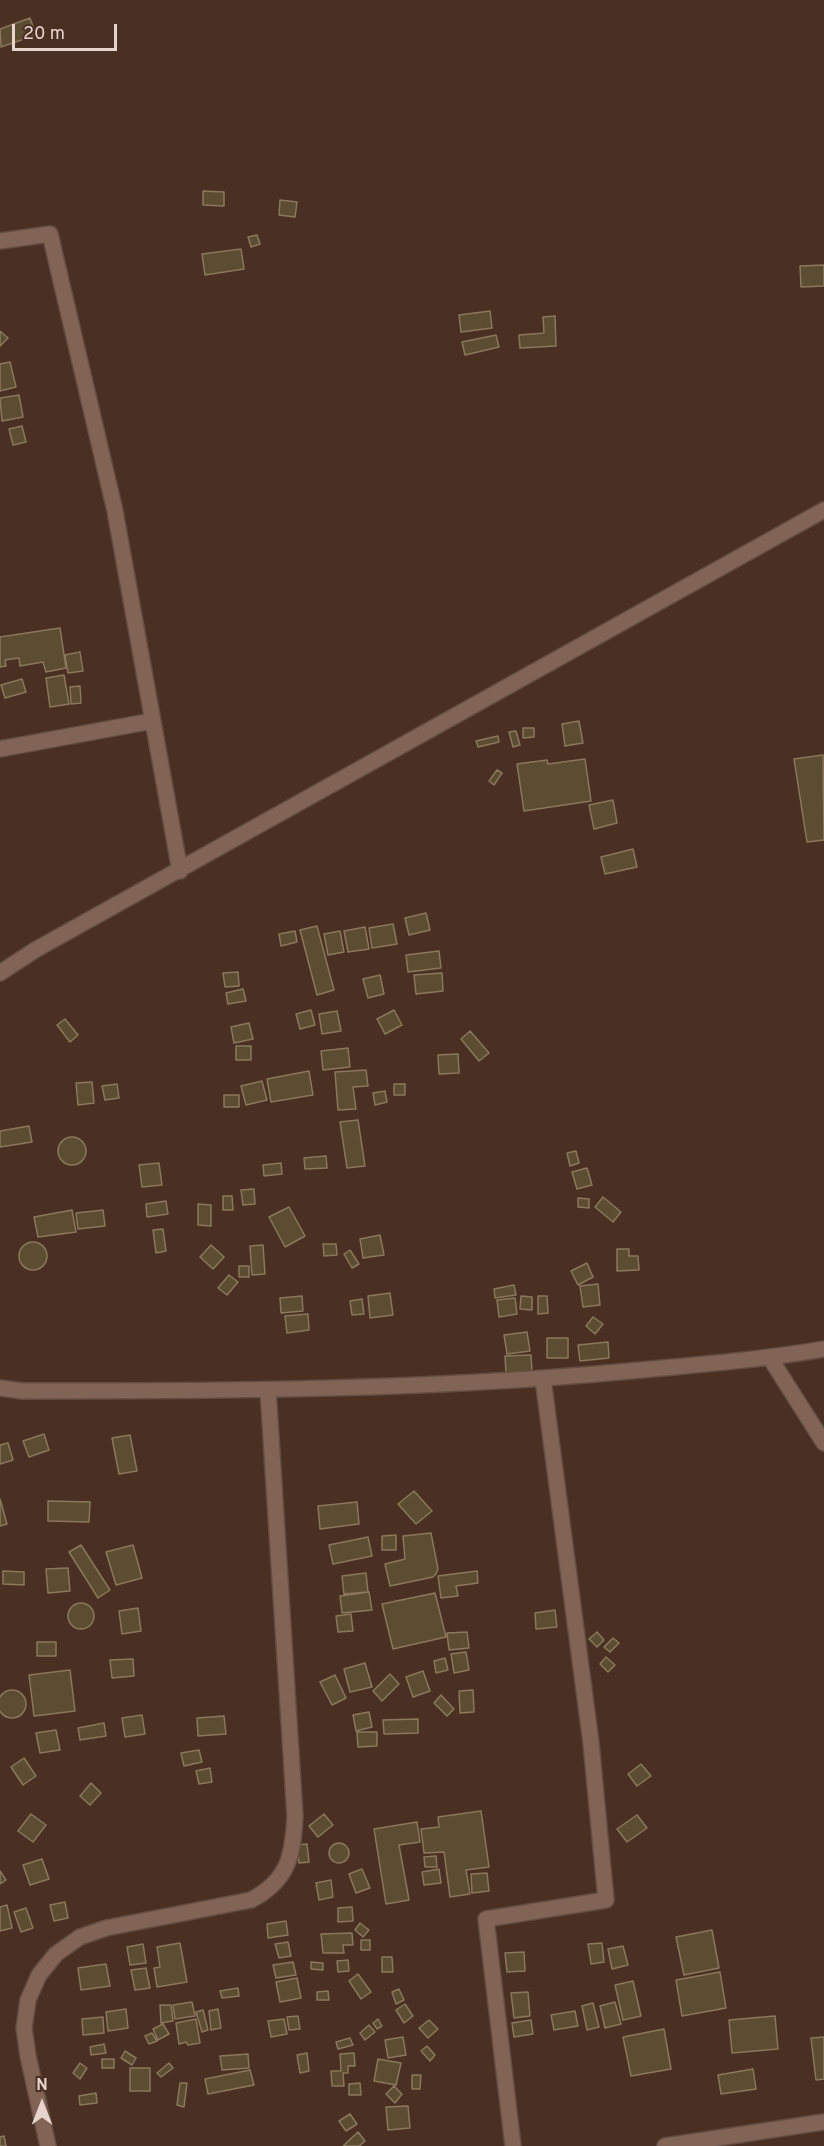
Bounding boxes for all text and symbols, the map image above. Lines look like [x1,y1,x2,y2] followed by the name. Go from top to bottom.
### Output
[15,12,120,50] scale bar
[23,23,65,46] text: 20 m
[12,2074,72,2134] north arrow
[36,2076,48,2096] text: N

